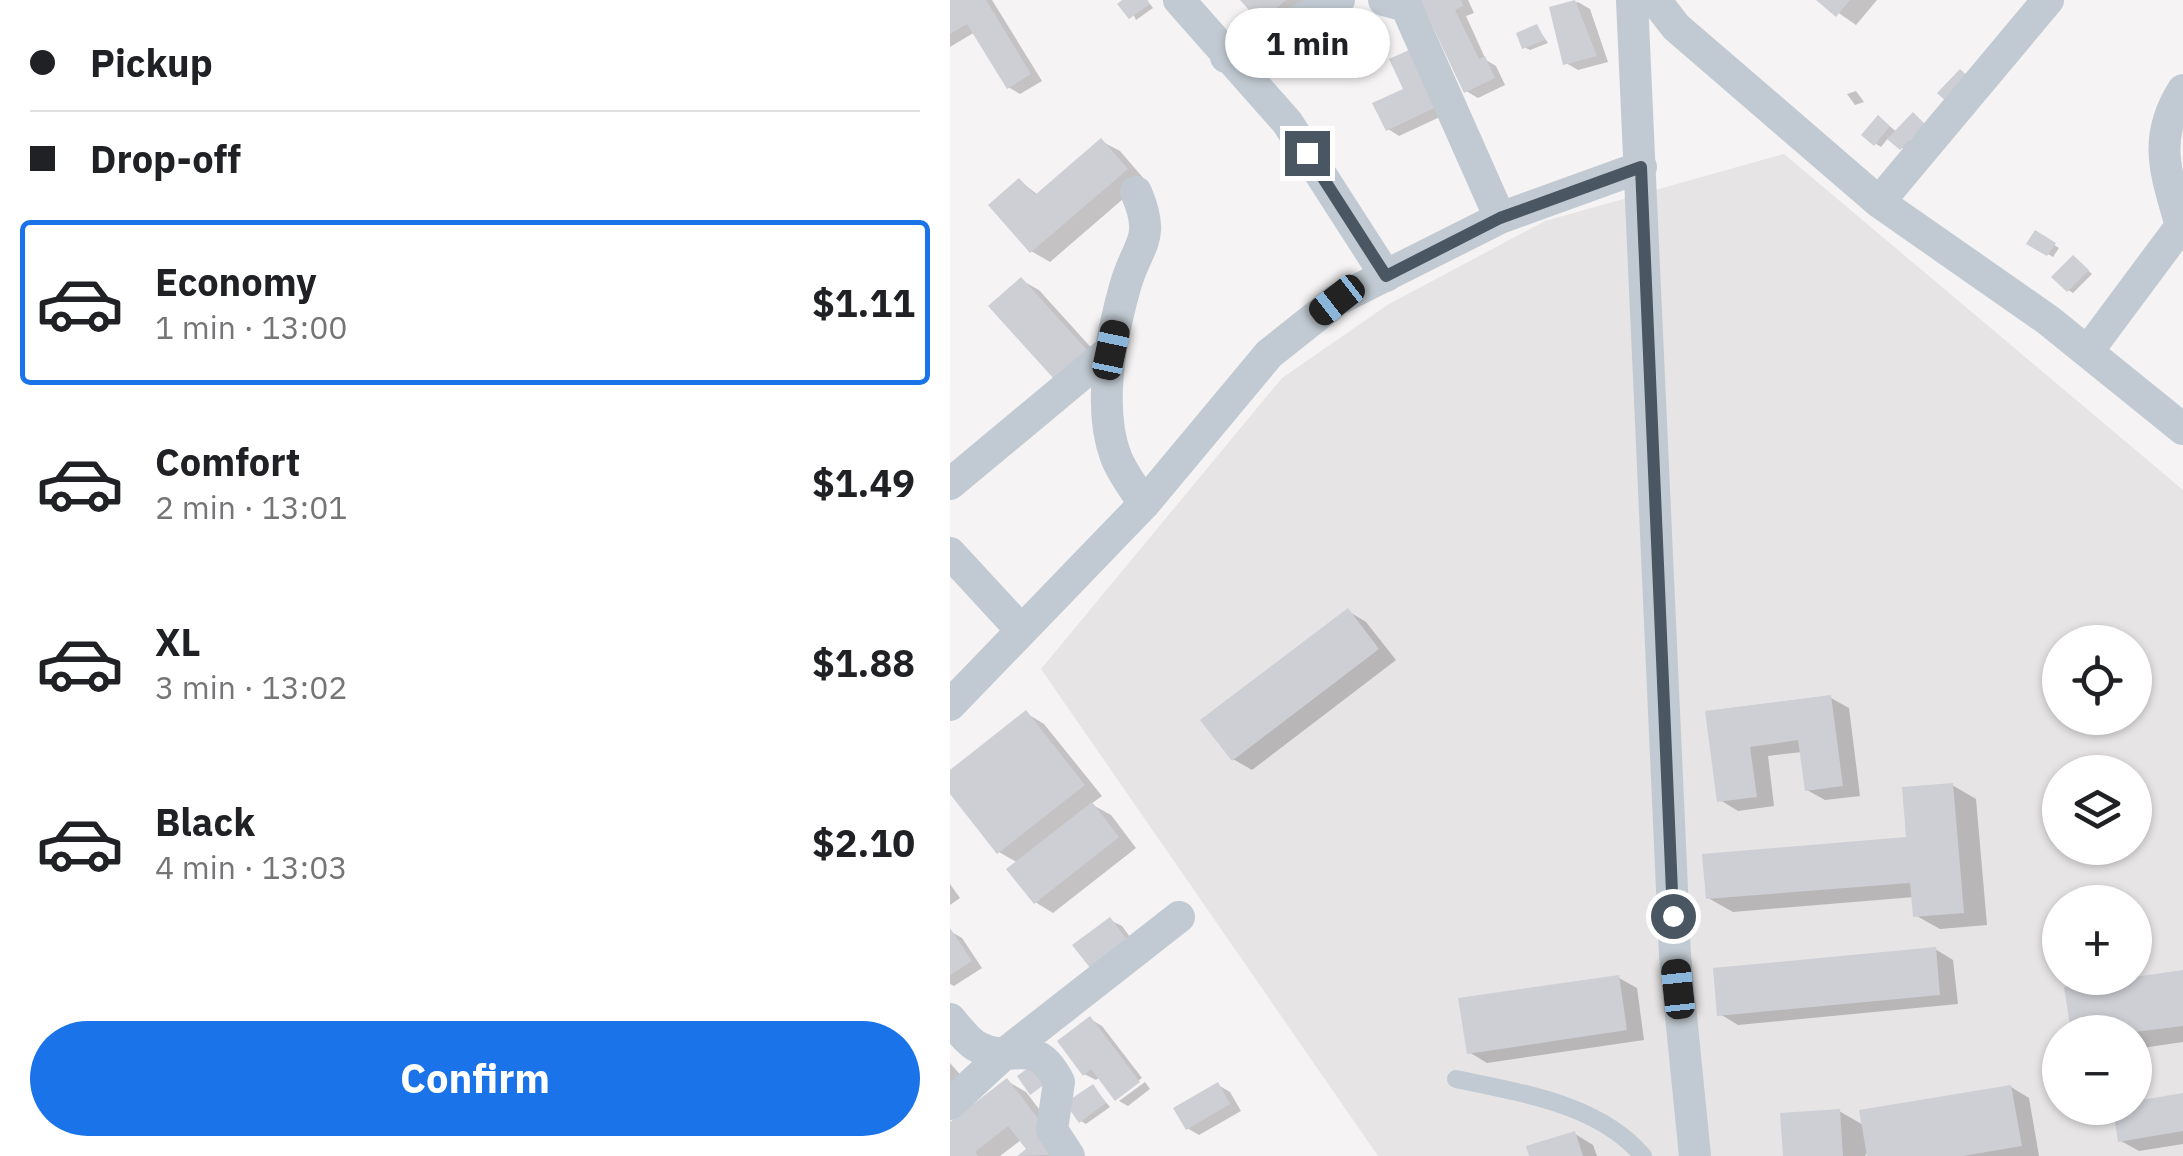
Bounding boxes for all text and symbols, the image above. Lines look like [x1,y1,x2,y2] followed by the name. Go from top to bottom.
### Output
[1224,8,1390,78] callout: 1 min
[1266,22,1349,64] text: 1 min
[90,38,213,87] text: Pickup
[1285,131,1330,176] route end
[90,134,241,183] text: Drop-off
[155,257,317,306] text: Economy
[35,258,125,348] icon: car
[1304,270,1370,330] car
[812,278,915,327] text: $1.11
[155,306,348,348] text: 1 min · 13:00
[1090,318,1132,382] car
[155,437,300,486] text: Comfort
[35,438,125,528] icon: car
[812,458,915,507] text: $1.49
[155,486,348,528] text: 2 min · 13:01
[155,617,201,666] text: XL
[35,618,125,708] icon: car
[2042,625,2152,1125] map controls
[2042,625,2152,735] button: locate
[812,638,915,687] text: $1.88
[155,666,348,708] text: 3 min · 13:02
[2042,755,2152,865] button: layers
[155,797,255,846] text: Black
[35,798,125,888] icon: car
[812,818,915,867] text: $2.10
[155,846,348,888] text: 4 min · 13:03
[2042,885,2152,995] button: +
[1651,894,1696,939] route start
[1660,958,1696,1020] car
[2042,1015,2152,1125] button: −
[30,1021,920,1136] button: Confirm

